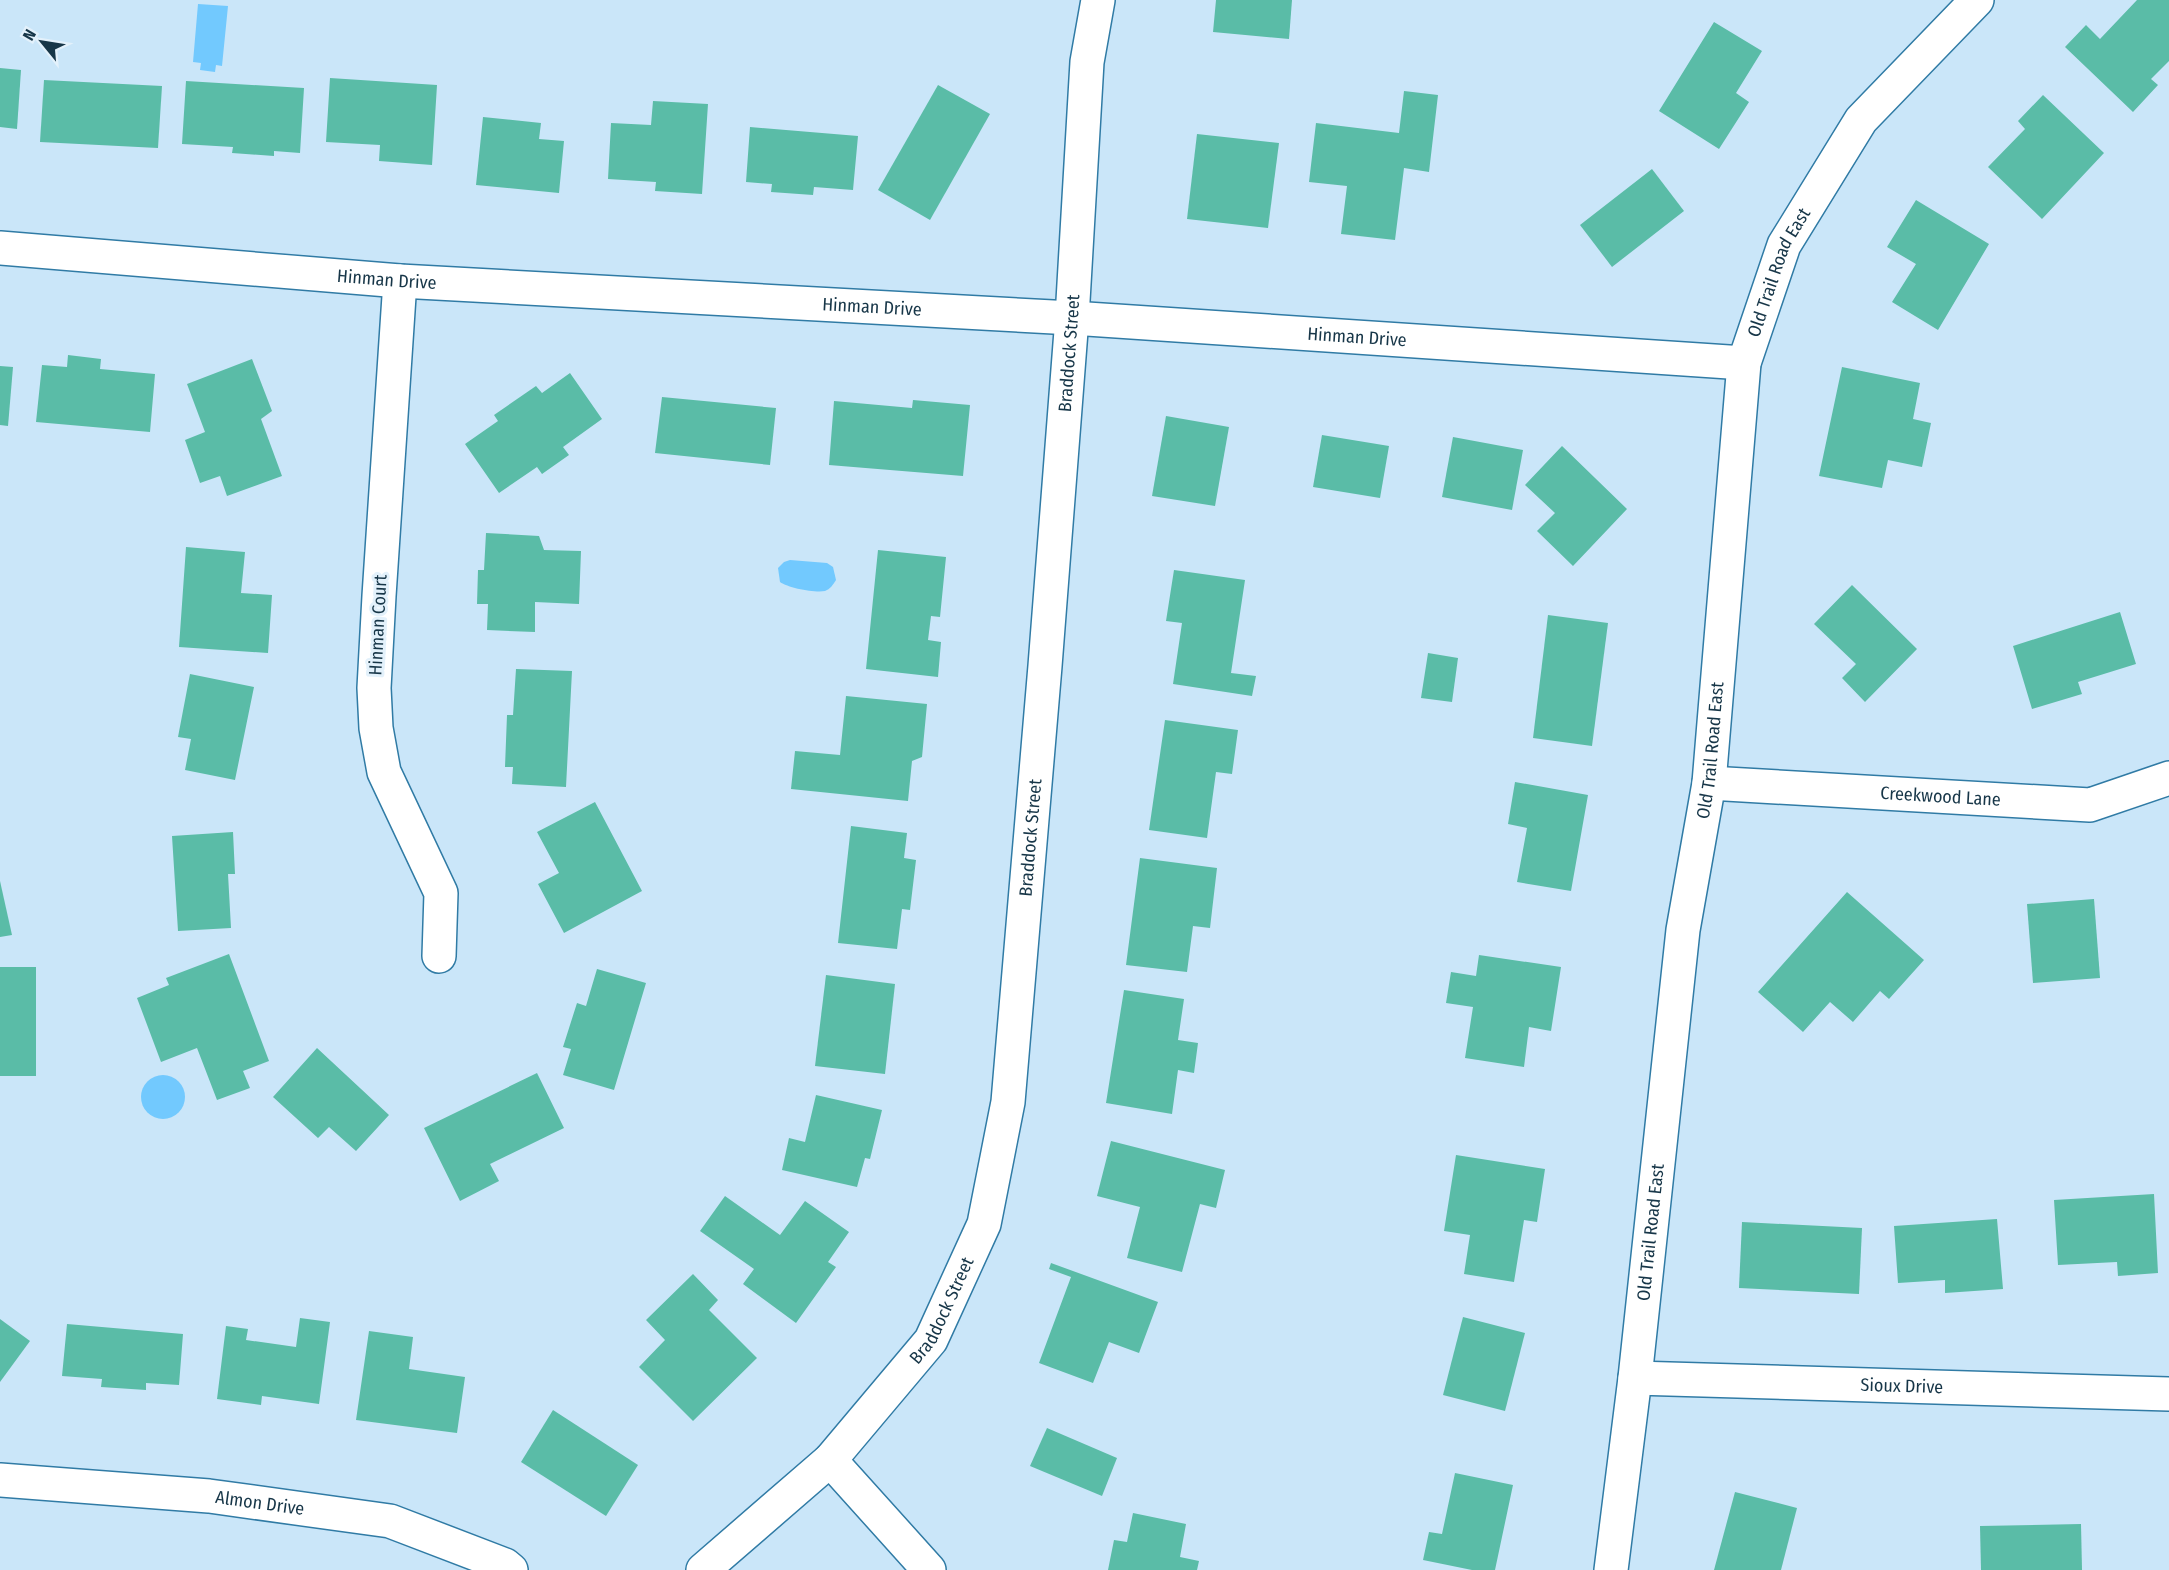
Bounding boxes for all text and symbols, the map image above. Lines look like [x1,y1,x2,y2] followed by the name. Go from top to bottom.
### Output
[12,12,72,72] north arrow
[19,26,40,44] text: N
[1743,204,1815,340] street label: Old Trail Road East
[336,265,437,294] street label: Hinman Drive
[822,293,922,321] street label: Hinman Drive
[1054,294,1084,413] street label: Braddock Street
[1307,323,1407,351] street label: Hinman Drive
[364,574,392,676] street label: Hinman Court
[1692,681,1728,821] street label: Old Trail Road East
[1014,778,1046,897] street label: Braddock Street
[1880,782,2002,811] street label: Creekwood Lane
[1632,1163,1669,1302] street label: Old Trail Road East
[905,1253,978,1368] street label: Braddock Street
[1860,1374,1944,1398] street label: Sioux Drive
[214,1486,306,1520] street label: Almon Drive

